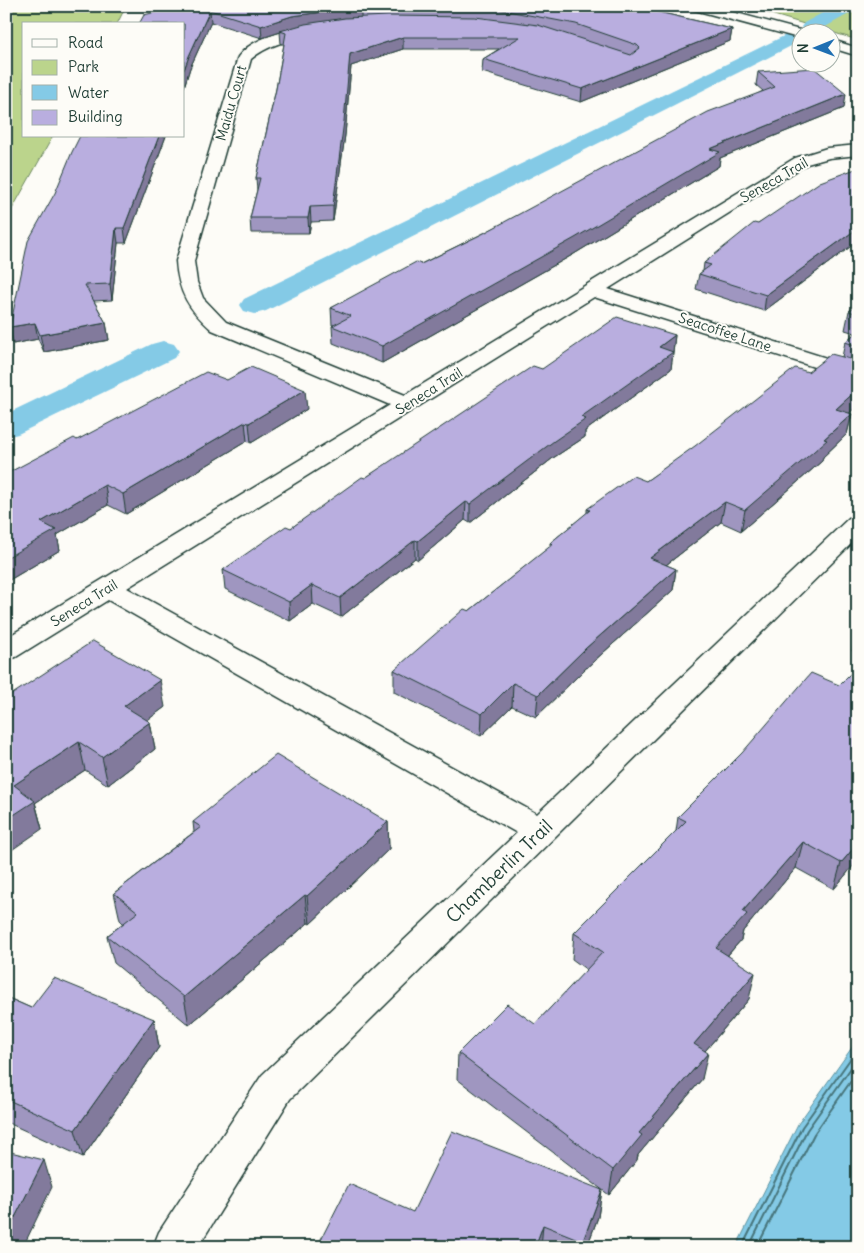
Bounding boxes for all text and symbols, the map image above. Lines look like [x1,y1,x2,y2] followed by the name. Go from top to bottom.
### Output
[22,22,185,138] legend
[792,22,842,72] north arrow
[68,33,103,52] text: Road
[794,43,812,53] text: N
[68,57,99,76] text: Park
[212,63,250,143] street label: Maidu Court
[68,83,109,102] text: Water
[68,107,123,126] text: Building
[737,153,811,207] street label: Seneca Trail
[676,309,774,355] street label: Seacoffee Lane
[392,363,466,419] street label: Seneca Trail
[47,575,121,631] street label: Seneca Trail
[441,814,557,928] street label: Chamberlin Trail

